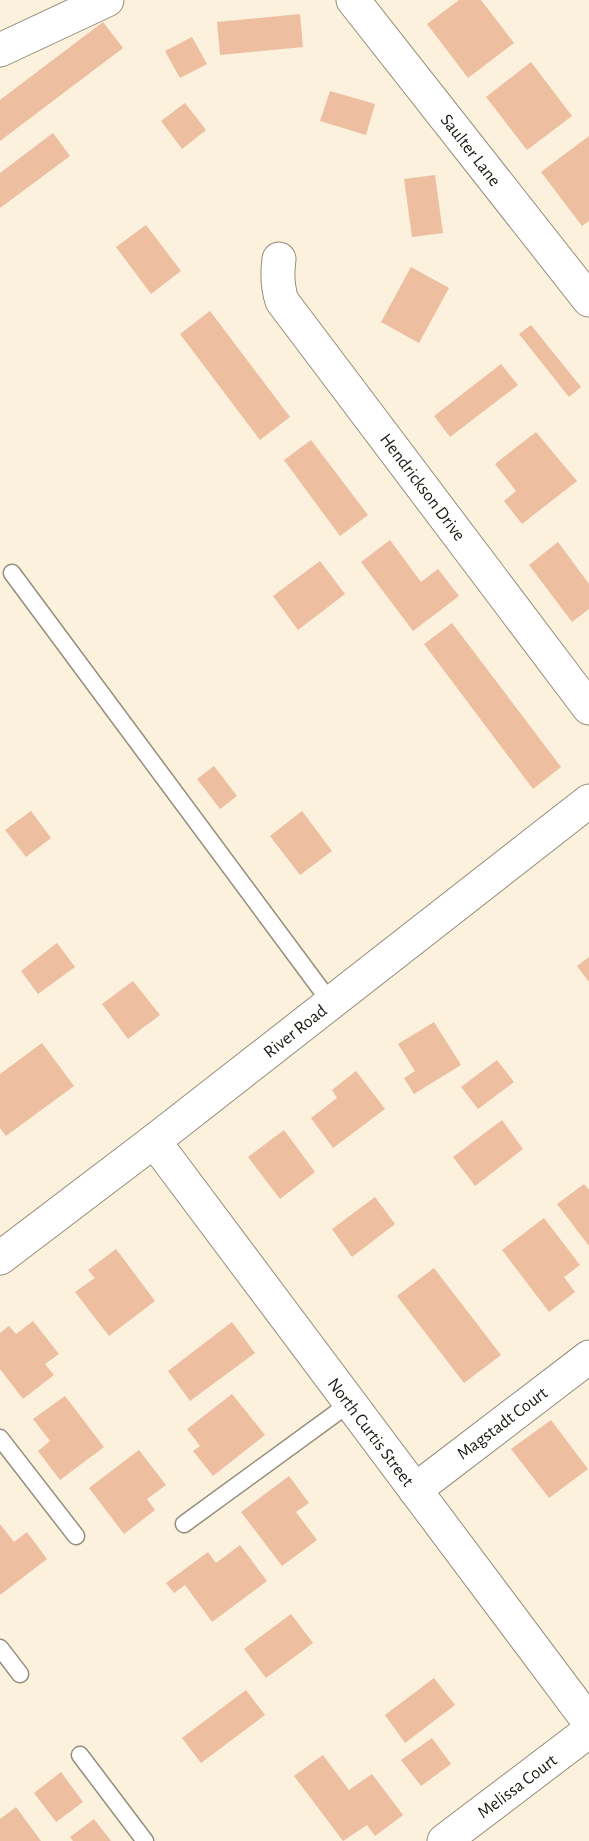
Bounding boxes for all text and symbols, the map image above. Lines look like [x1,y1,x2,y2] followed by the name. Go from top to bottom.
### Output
[437,111,504,190] street label: Saulter Lane
[376,431,468,545] street label: Hendrickson Drive
[261,1002,331,1062] street label: River Road
[324,1375,417,1490] street label: North Curtis Street
[454,1384,551,1464] street label: Magstadt Court
[475,1751,561,1822] street label: Melissa Court

